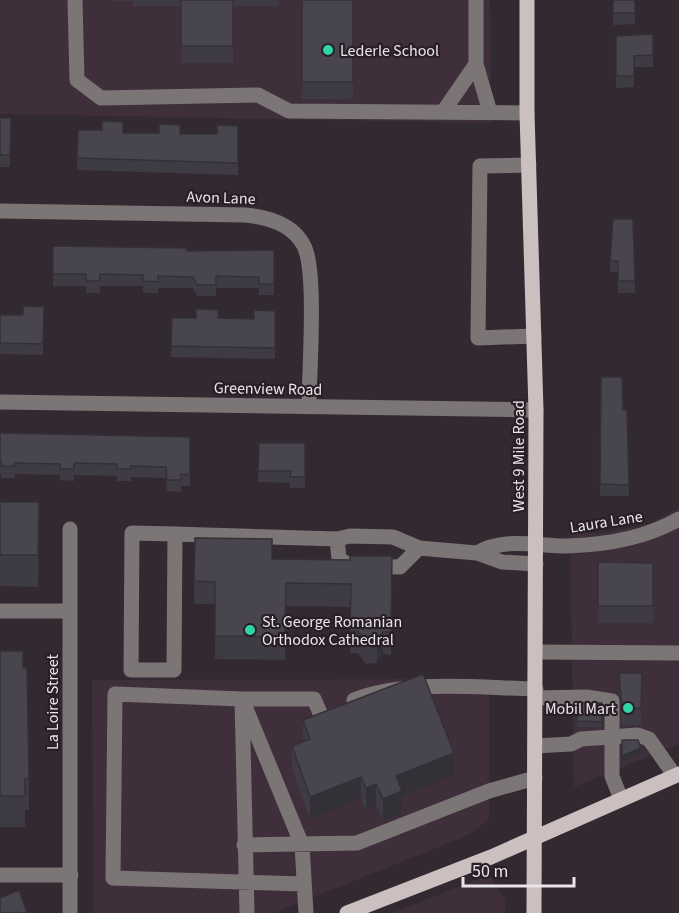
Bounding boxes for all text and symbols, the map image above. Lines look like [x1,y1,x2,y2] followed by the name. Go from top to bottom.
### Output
[340,40,439,62] place label: Lederle School
[321,43,335,57] marker: Lederle School
[186,186,256,210] street label: Avon Lane
[214,377,322,401] street label: Greenview Road
[508,400,530,512] street label: West 9 Mile Road
[568,505,644,539] street label: Laura Lane
[262,611,402,651] place label: St. George Romanian Orthodox Cathedral
[243,623,257,637] marker: St. George Romanian Orthodox Cathedral
[42,653,64,750] street label: La Loire Street
[545,698,617,720] place label: Mobil Mart
[621,701,635,715] marker: Mobil Mart
[463,850,574,888] scale bar
[472,859,508,884] text: 50 m

